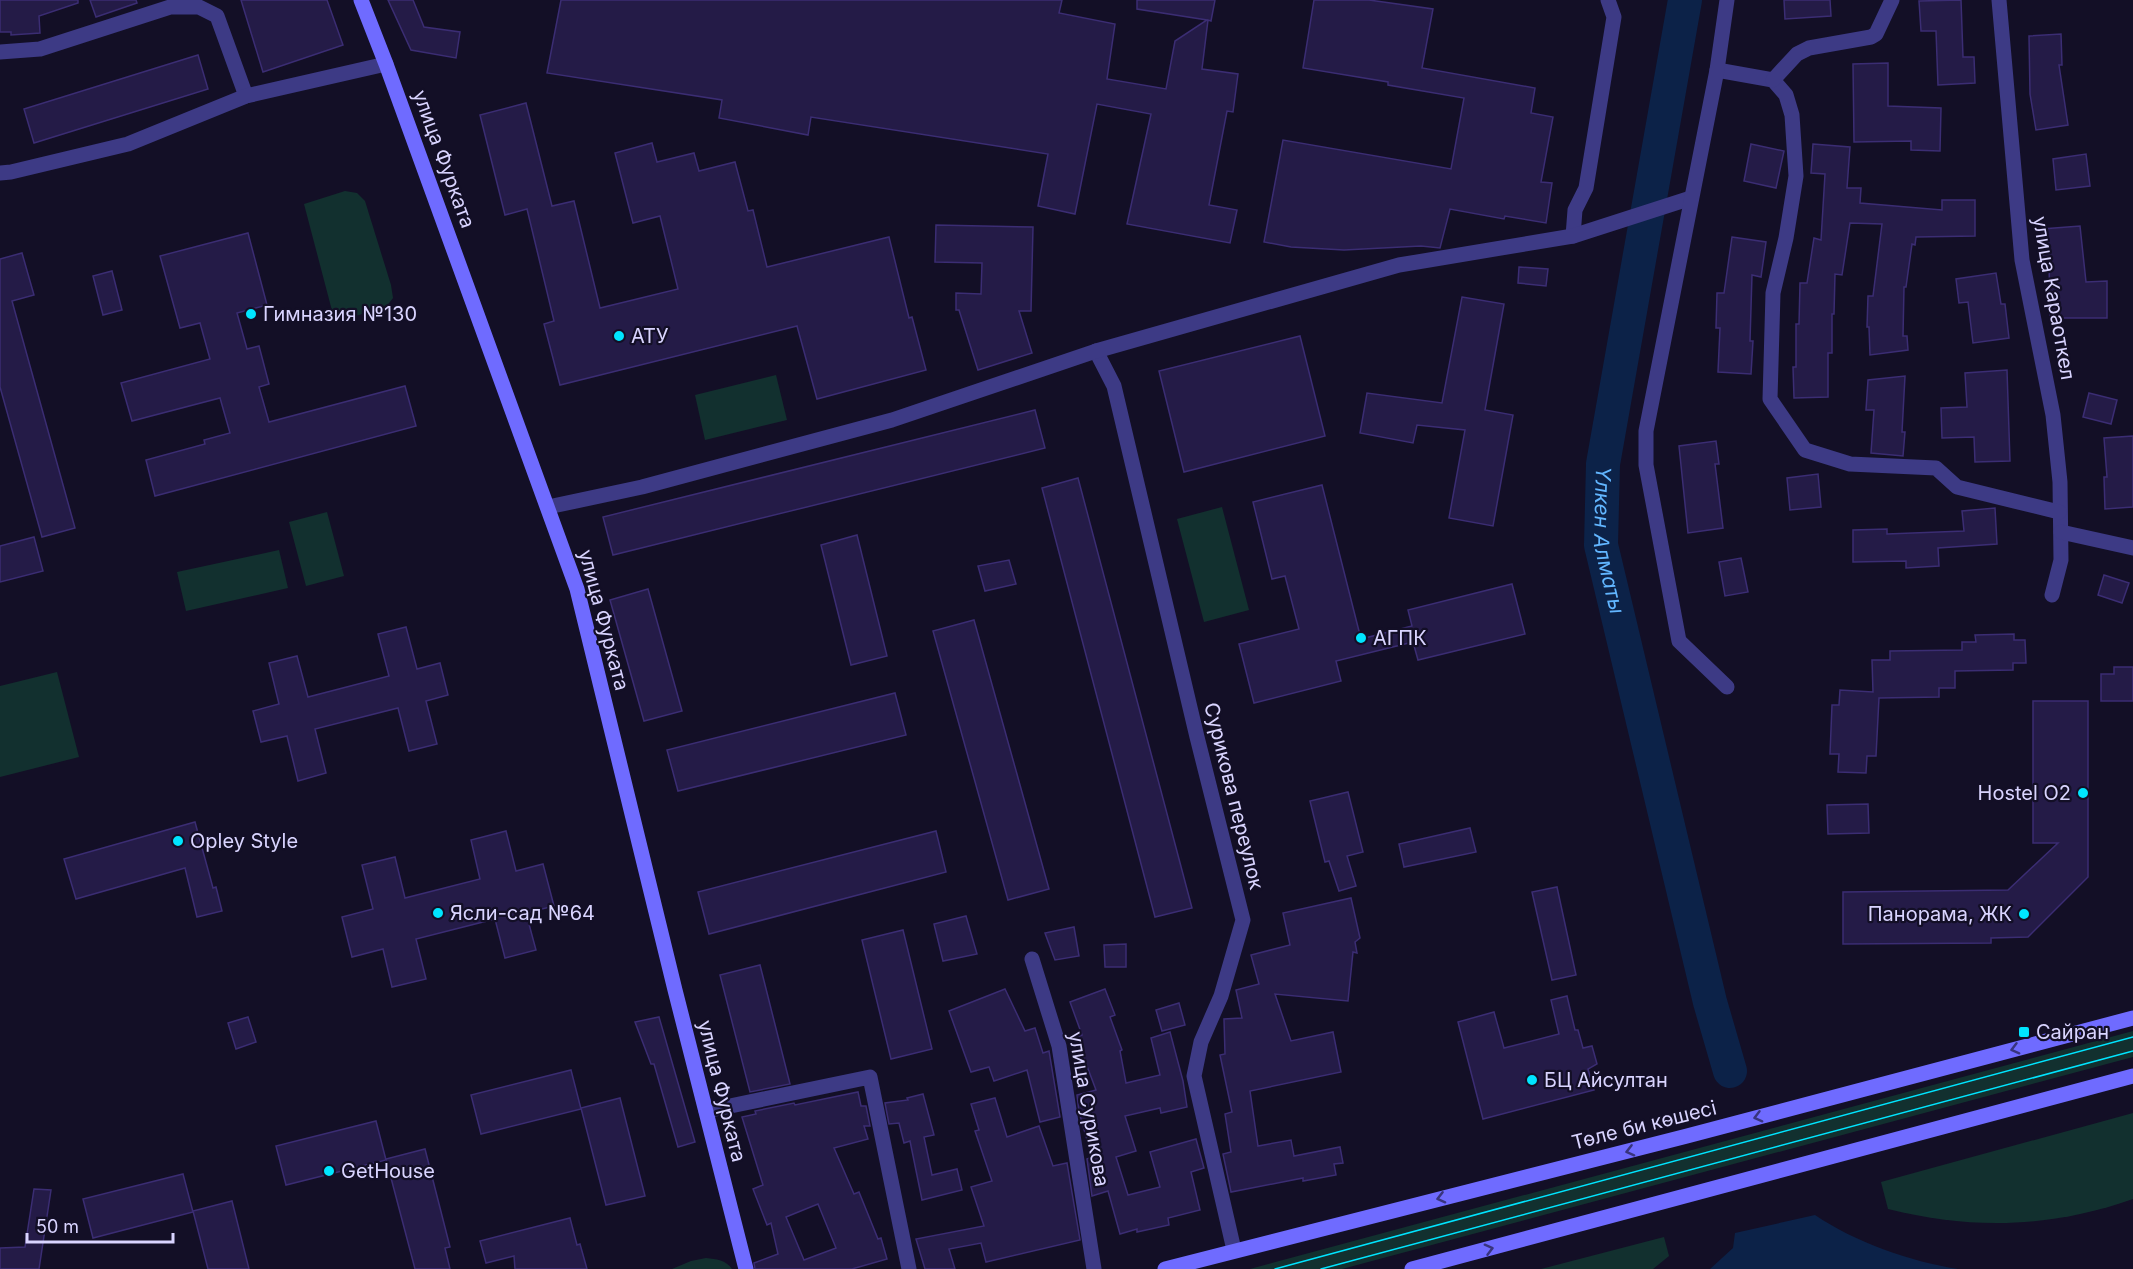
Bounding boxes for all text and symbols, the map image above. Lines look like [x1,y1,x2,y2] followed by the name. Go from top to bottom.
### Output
[408,87,480,231] street label: улица Фурката
[2028,214,2080,382] street label: улица Караоткел
[263,302,417,326] place label: Гимназия №130
[244,307,258,321] marker: Гимназия №130
[631,324,669,348] place label: АТУ
[612,329,626,343] marker: АТУ
[1589,466,1630,616] water label: Үлкен Алматы
[574,547,634,693] street label: улица Фурката
[1373,626,1427,650] place label: АГПК
[1354,631,1368,645] marker: АГПК
[1199,700,1269,892] street label: Сурикова переулок
[1978,781,2071,805] place label: Hostel O2
[2076,786,2090,800] marker: Hostel O2
[190,829,298,853] place label: Opley Style
[171,834,185,848] marker: Opley Style
[450,901,595,925] place label: Ясли-сад №64
[1868,902,2012,926] place label: Панорама, ЖК
[431,906,445,920] marker: Ясли-сад №64
[2017,907,2031,921] marker: Панорама, ЖК
[693,1018,751,1164] street label: улица Фурката
[2036,1020,2109,1044] place label: Сайран
[2017,1025,2031,1039] marker: Сайран
[1064,1029,1114,1189] street label: улица Сурикова
[2011,1041,2021,1054] one-way arrow
[1544,1068,1668,1092] place label: БЦ Айсултан
[1525,1073,1539,1087] marker: БЦ Айсултан
[1569,1095,1719,1155] street label: Төле би көшесі
[1754,1110,1764,1122] one-way arrow
[1626,1143,1636,1156] one-way arrow
[341,1159,435,1183] place label: GetHouse
[322,1164,336,1178] marker: GetHouse
[1436,1191,1446,1204] one-way arrow
[27,1206,172,1244] scale bar
[36,1216,79,1237] text: 50 m
[1484,1243,1494,1256] one-way arrow

